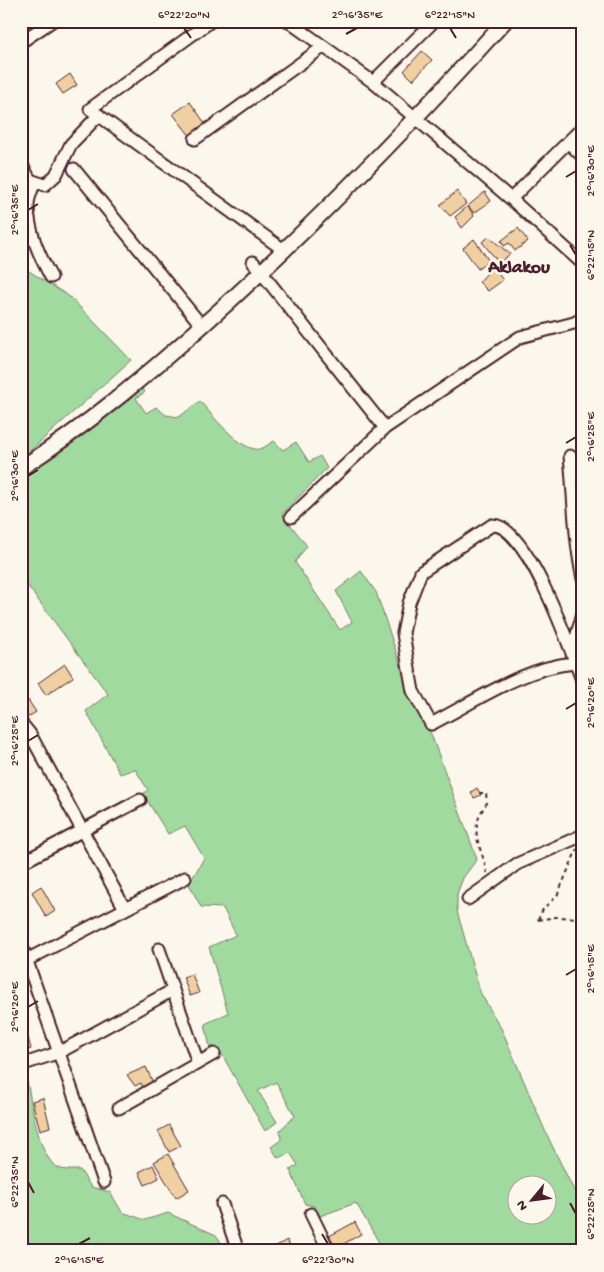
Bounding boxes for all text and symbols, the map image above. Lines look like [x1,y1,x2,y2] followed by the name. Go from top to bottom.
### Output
[158,9,210,23] text: 6°22'20"N
[332,9,383,23] text: 2°16'35"E
[425,9,475,23] text: 6°22'15"N
[585,145,599,196] text: 2°16'30"E
[9,184,23,235] text: 2°16'35"E
[585,230,599,280] text: 6°22'15"N
[487,257,550,280] district label: Aklakou
[585,412,599,462] text: 2°16'25"E
[9,450,23,501] text: 2°16'30"E
[585,677,599,728] text: 2°16'20"E
[9,716,23,766] text: 2°16'25"E
[585,944,599,993] text: 2°16'15"E
[9,981,23,1032] text: 2°16'20"E
[9,1156,23,1208] text: 6°22'35"N
[506,1174,556,1224] north arrow
[585,1188,599,1240] text: 6°22'25"N
[513,1197,532,1213] text: N
[55,1254,104,1268] text: 2°16'15"E
[302,1254,354,1268] text: 6°22'30"N

